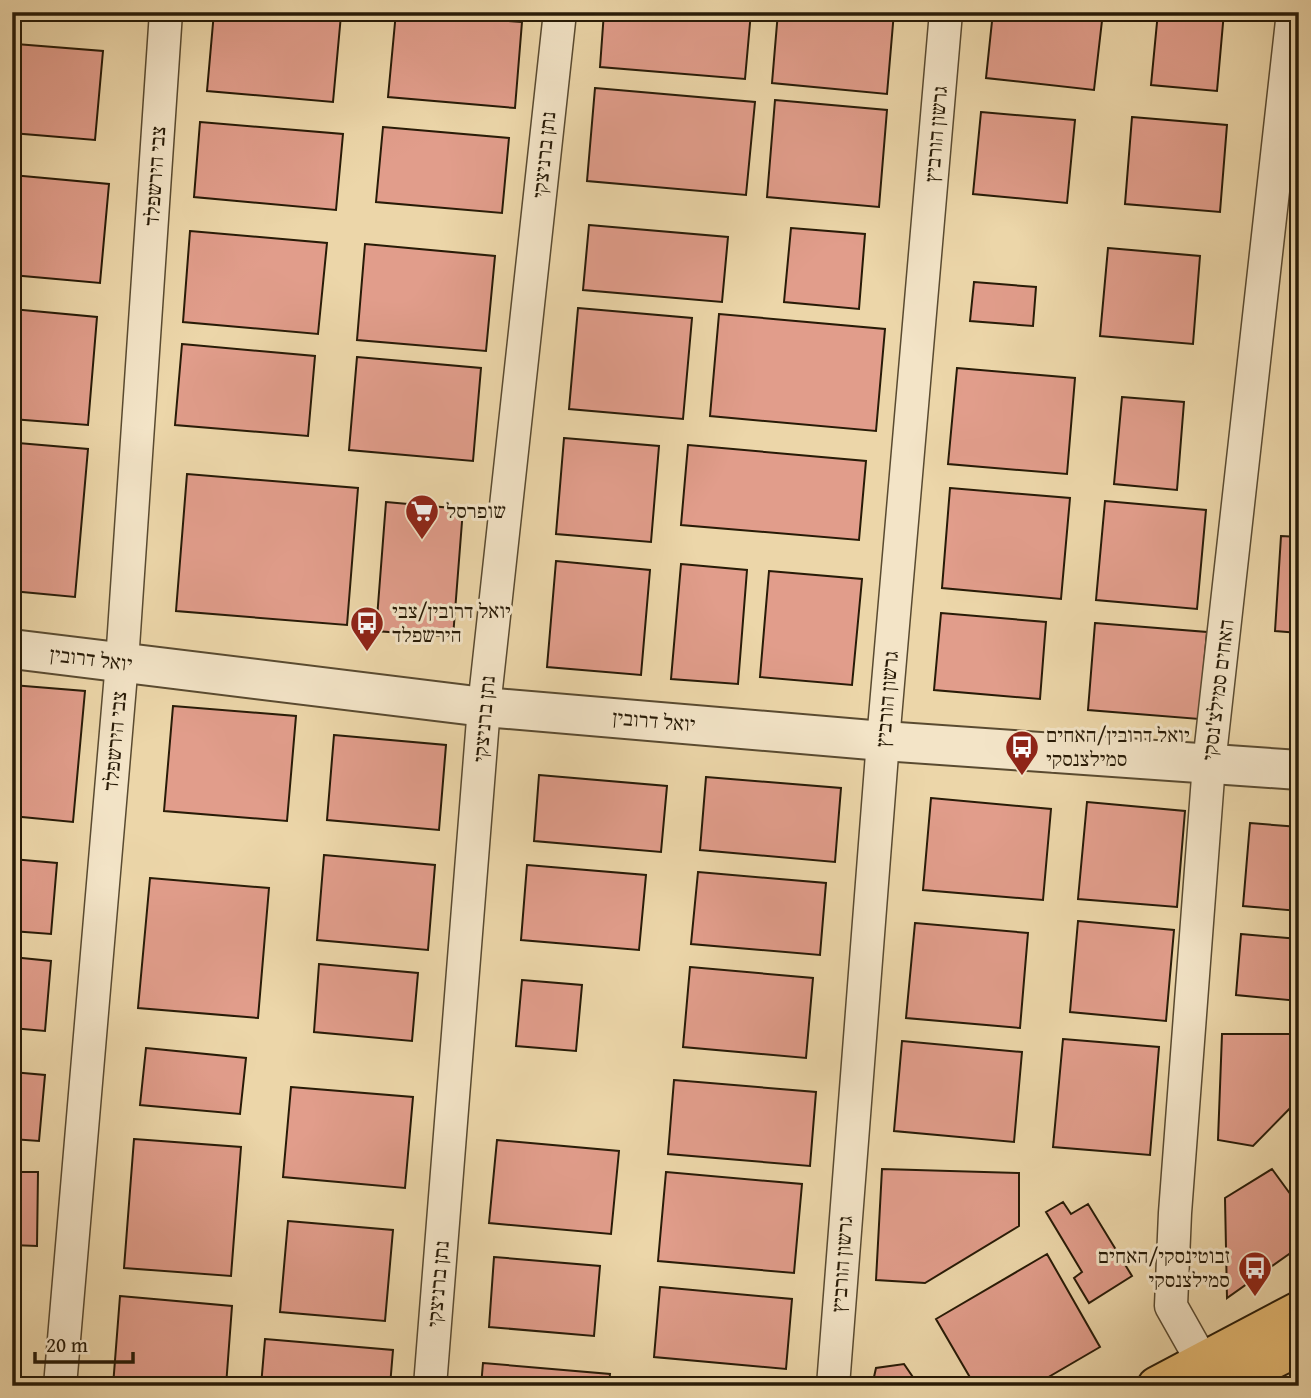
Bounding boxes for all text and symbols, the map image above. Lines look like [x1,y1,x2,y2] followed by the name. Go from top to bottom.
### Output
[916,84,955,184] street label: גרשון הורביץ
[524,110,563,200] street label: נתן ברניצקי
[136,125,173,227] street label: צבי הירשפלד
[403,492,441,541] supermarket icon: שופרסל
[446,495,506,526] place label: שופרסל
[392,595,511,650] place label: יואל דרובין/צבי הירשפלד
[348,604,386,653] bus stop icon: יואל דרובין/צבי הירשפלד
[1193,617,1242,762] street label: האחים סמילצ'נסקי
[48,638,134,679] street label: יואל דרובין
[867,649,906,749] street label: גרשון הורביץ
[464,674,503,764] street label: נתן ברניצקי
[95,690,134,792] street label: צבי הירשפלד
[611,701,697,740] street label: יואל דרובין
[1046,719,1190,774] place label: יואל דרובין/האחים סמילצנסקי
[1003,728,1041,777] bus stop icon: יואל דרובין/האחים סמילצנסקי
[823,1215,860,1313] street label: גרשון הורביץ
[418,1239,457,1329] street label: נתן ברניצקי
[1098,1240,1230,1295] place label: זבוטינסקי/האחים סמילצנסקי
[1236,1249,1274,1298] bus stop icon: זבוטינסקי/האחים סמילצנסקי
[35,1321,133,1365] scale bar
[46,1329,88,1360] text: 20 m

